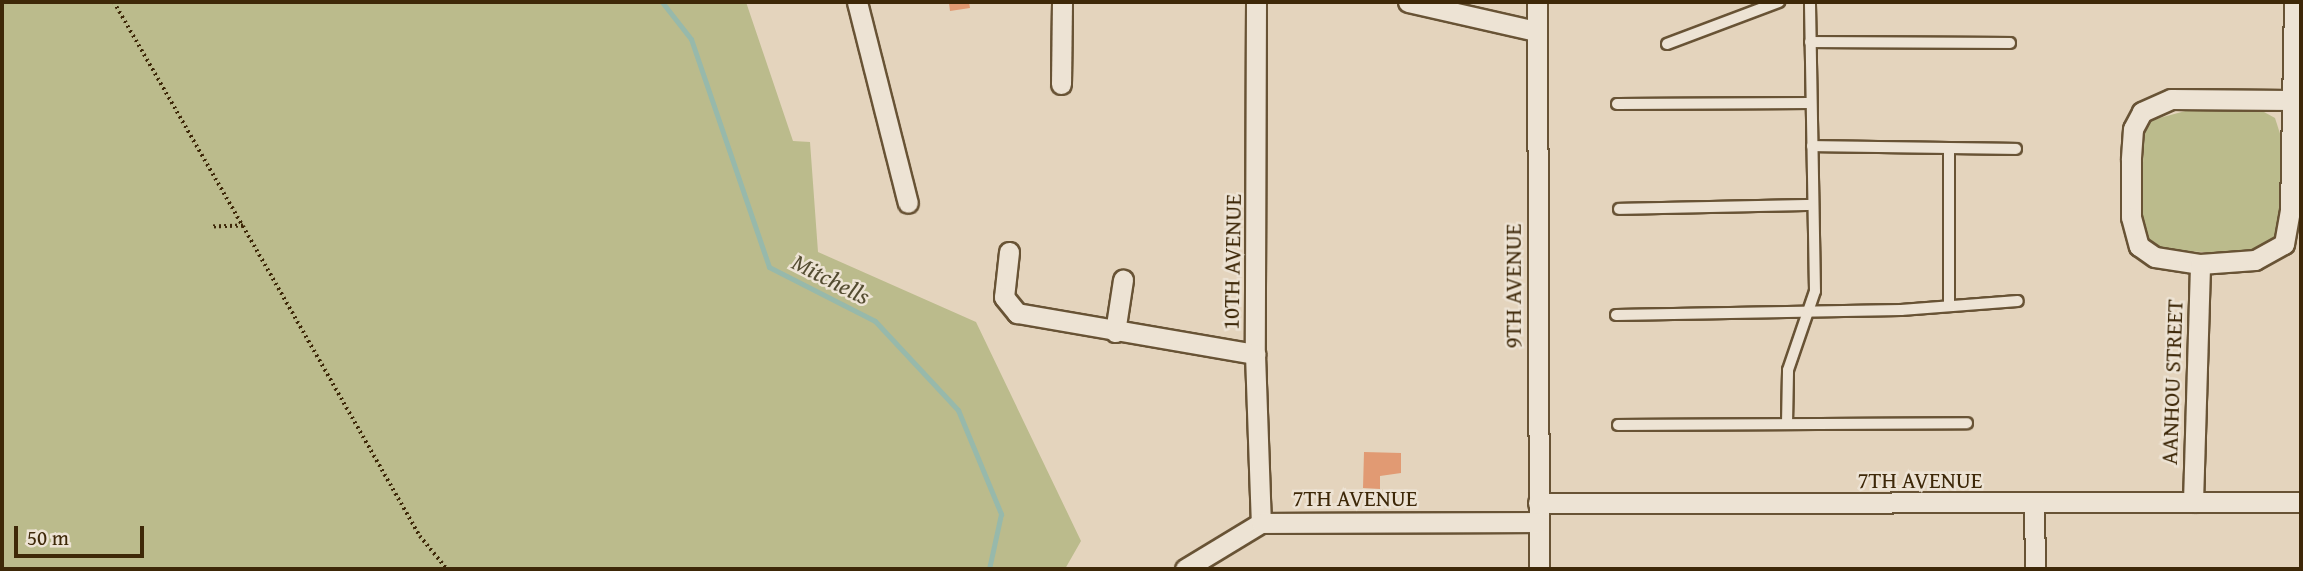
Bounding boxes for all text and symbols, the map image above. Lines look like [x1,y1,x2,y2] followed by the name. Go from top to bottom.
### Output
[1217,194,1247,330] street label: 10TH AVENUE
[1499,224,1527,348] street label: 9TH AVENUE
[787,247,875,311] water label: Mitchells
[2155,299,2189,465] street label: AANHOU STREET
[1858,466,1982,494] street label: 7TH AVENUE
[1293,484,1417,512] street label: 7TH AVENUE
[18,512,147,556] scale bar
[27,522,69,553] text: 50 m

